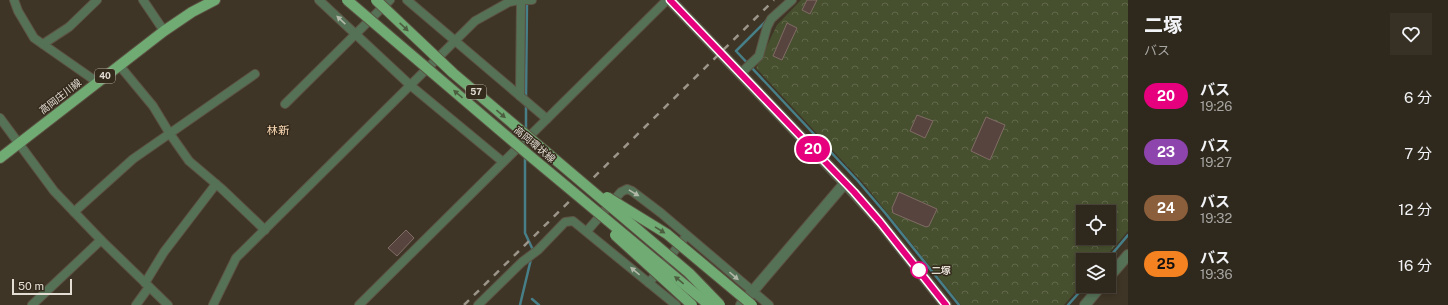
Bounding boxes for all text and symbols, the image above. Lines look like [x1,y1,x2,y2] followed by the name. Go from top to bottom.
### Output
[1390,13,1432,55] button: heart
[1144,14,1182,36] text: 二塚
[336,16,346,25] one-way arrow
[399,23,409,32] one-way arrow
[1144,43,1170,58] text: バス
[95,69,115,83] road number: 40
[37,76,83,116] street label: 高岡庄川線
[1200,81,1230,98] text: バス
[466,85,486,99] road number: 57
[1157,88,1175,104] text: 20
[1404,89,1432,106] text: 6 分
[452,90,463,99] one-way arrow
[1200,99,1232,114] text: 19:26
[496,109,506,118] one-way arrow
[512,123,558,165] street label: 高岡環状線
[267,124,289,136] district label: 林新
[795,136,831,162] line badge: 20
[1200,137,1230,154] text: バス
[804,141,822,157] text: 20
[1157,144,1175,160] text: 23
[1404,145,1432,162] text: 7 分
[1200,155,1232,170] text: 19:27
[628,190,640,197] one-way arrow
[1200,193,1230,210] text: バス
[1157,200,1175,216] text: 24
[1398,201,1432,218] text: 12 分
[1076,205,1116,293] map controls
[1076,205,1116,245] button: locate
[1200,211,1232,226] text: 19:32
[654,227,666,234] one-way arrow
[1200,249,1230,266] text: バス
[1076,253,1116,293] button: layers
[1157,256,1175,272] text: 25
[1398,257,1432,274] text: 16 分
[910,261,928,279] marker: 二塚
[931,264,951,276] place label: 二塚
[629,267,640,276] one-way arrow
[1200,267,1233,282] text: 19:36
[729,271,740,280] one-way arrow
[673,276,684,285] one-way arrow
[12,277,72,296] scale bar
[18,280,44,292] text: 50 m

